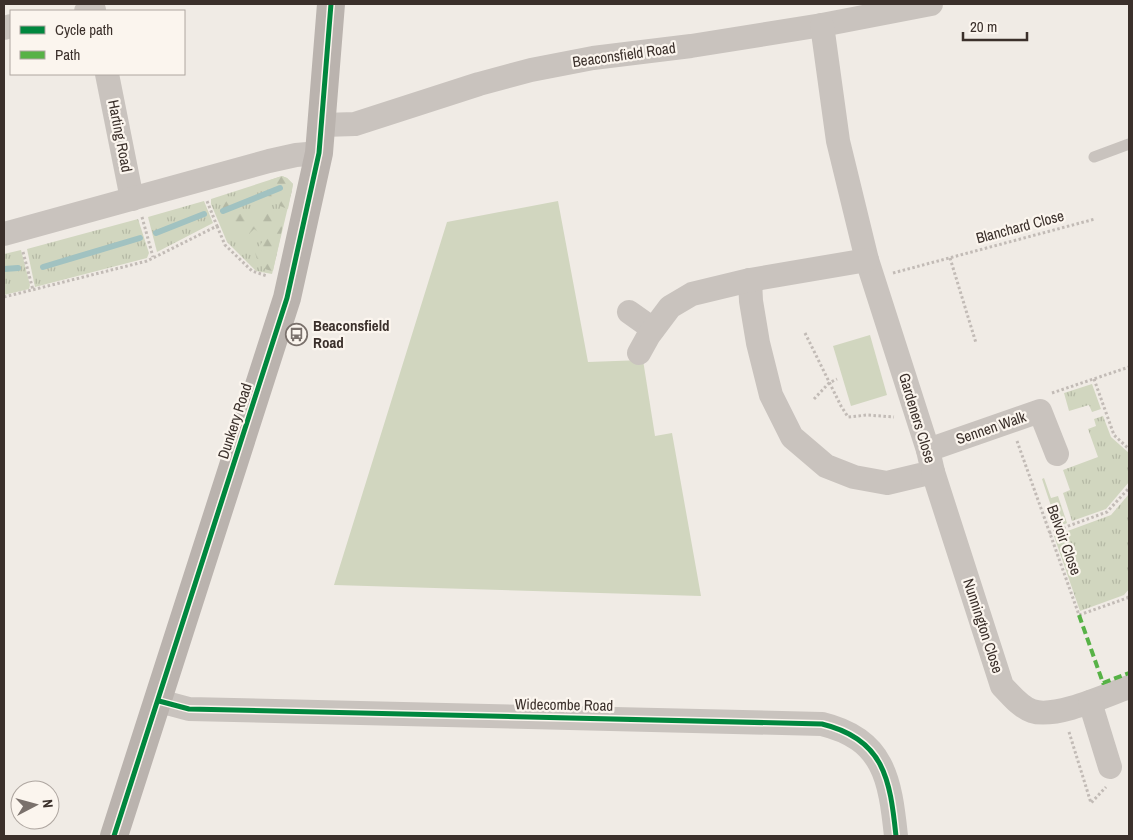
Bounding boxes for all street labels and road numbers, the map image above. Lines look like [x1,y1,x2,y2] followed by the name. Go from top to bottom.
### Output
[571,37,677,72] street label: Beaconsfield Road
[103,98,138,174] street label: Harting Road
[974,205,1066,248] street label: Blanchard Close
[894,370,941,466] street label: Gardeners Close
[212,380,257,461] street label: Dunkery Road
[953,405,1029,449] street label: Sennen Walk
[1042,502,1087,578] street label: Belvoir Close
[958,576,1009,676] street label: Nunnington Close
[515,693,613,716] street label: Widecombe Road

